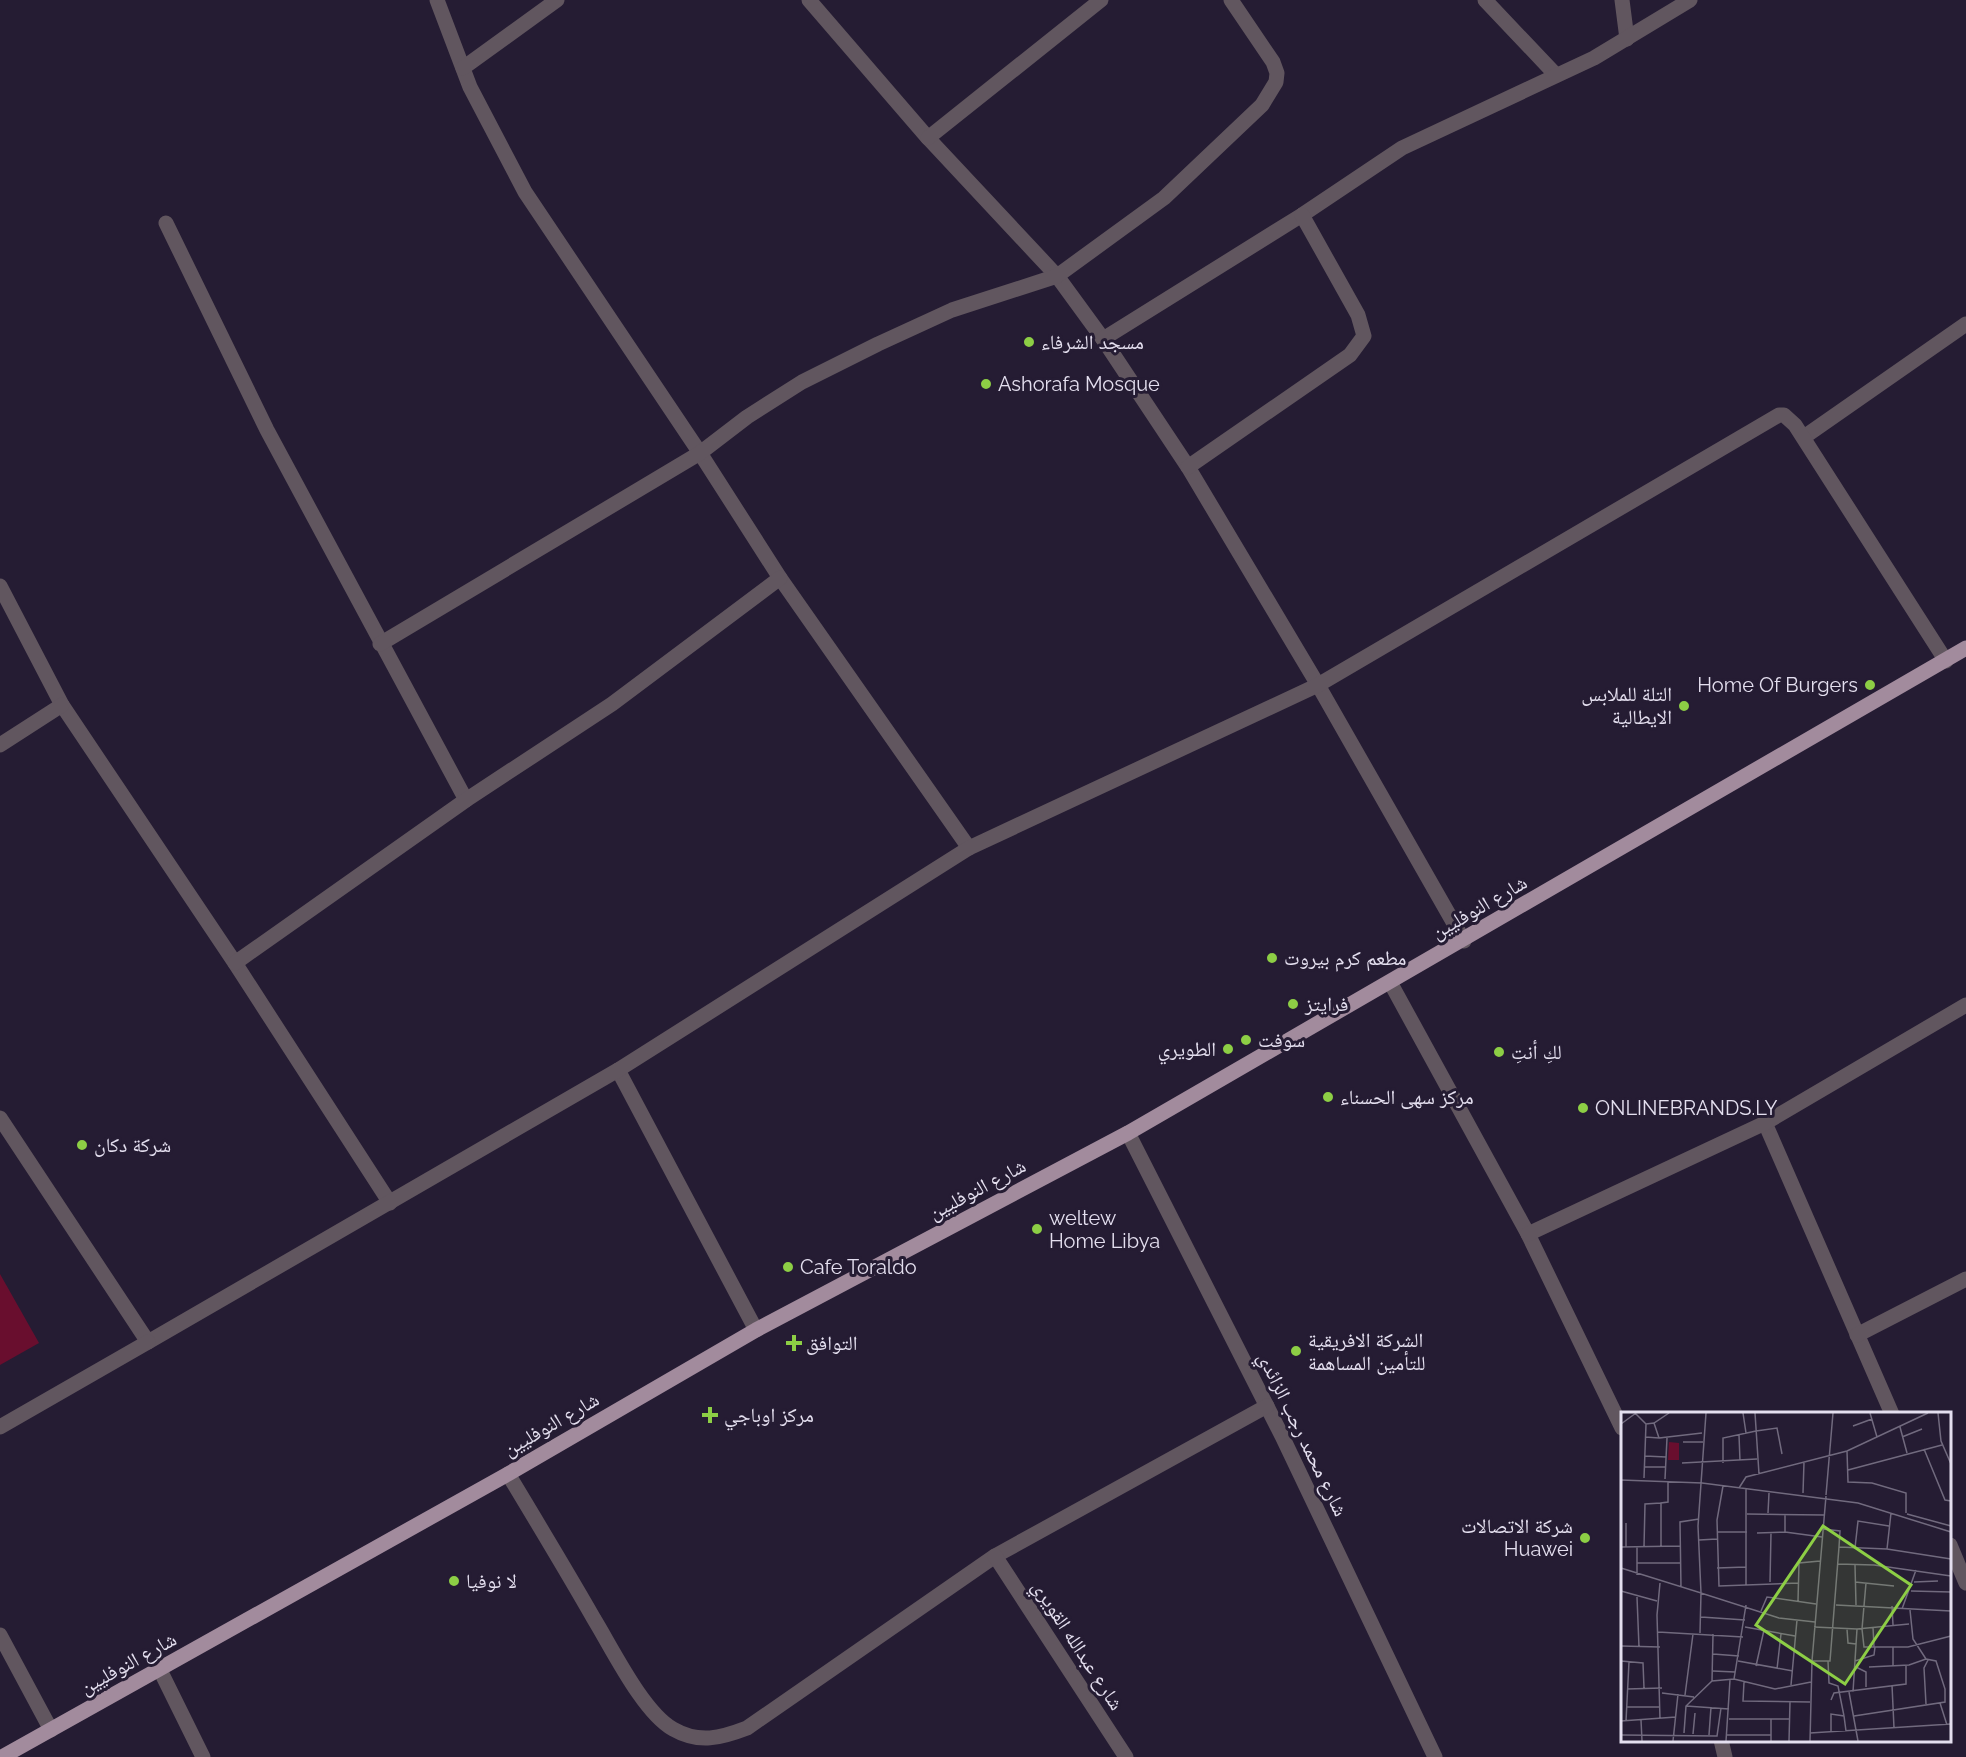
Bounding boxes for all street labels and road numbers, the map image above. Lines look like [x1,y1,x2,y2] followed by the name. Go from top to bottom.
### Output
[1427,870,1532,945] street label: شارع النوفليين
[924,1153,1030,1226] street label: شارع النوفليين
[1249,1348,1353,1522] street label: شارع محمد رجب الزائدي
[499,1387,604,1462] street label: شارع النوفليين
[1024,1576,1129,1717] street label: شارع عبدالله القويري
[76,1627,181,1700] street label: شارع النوفليين

